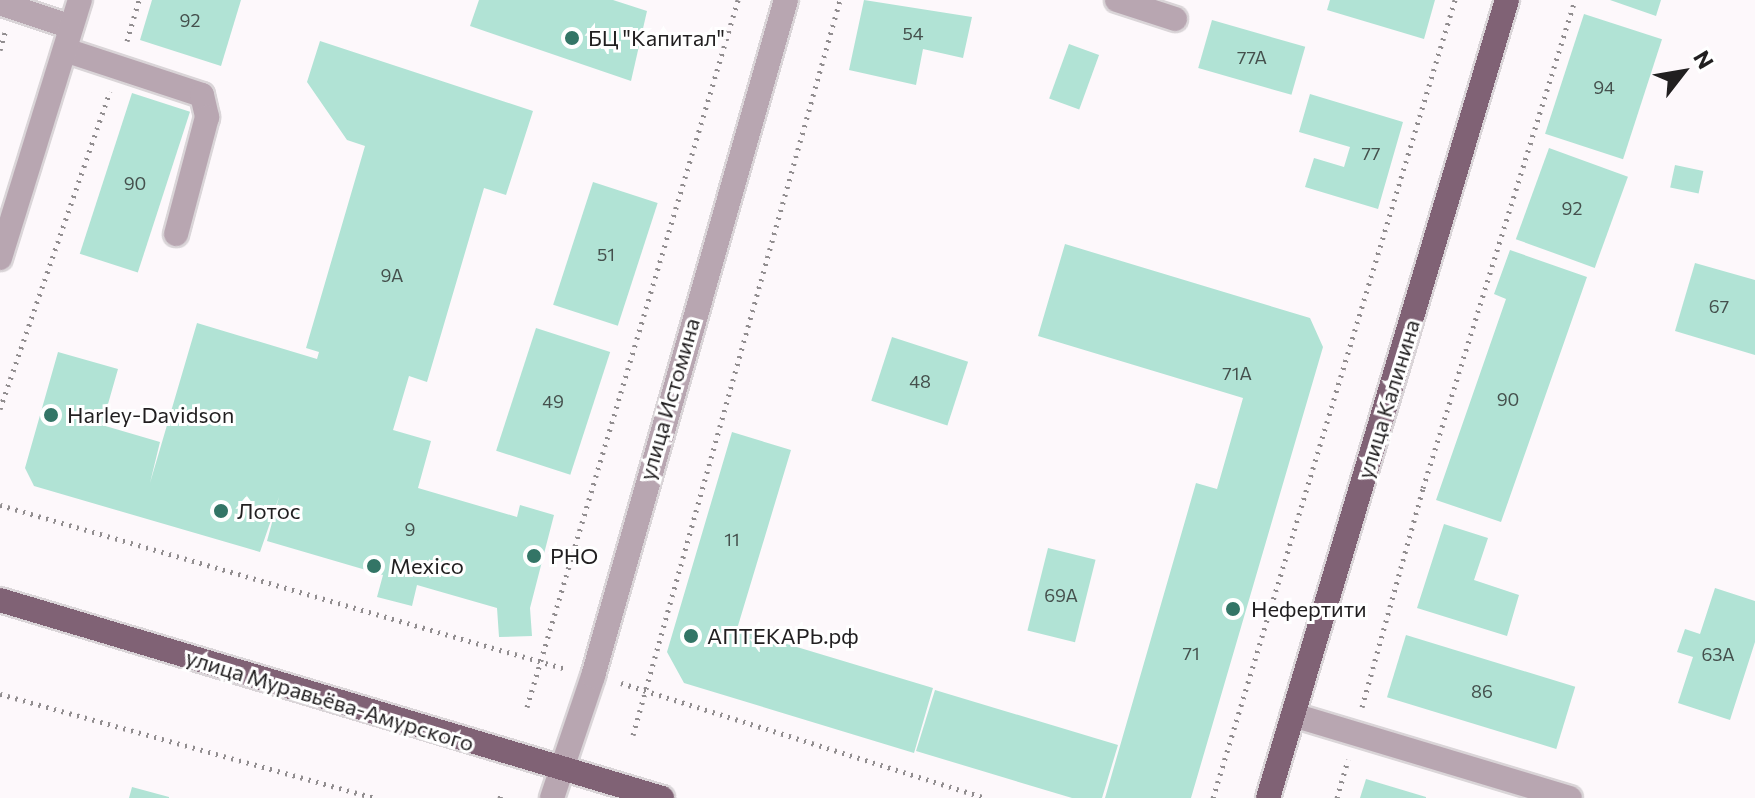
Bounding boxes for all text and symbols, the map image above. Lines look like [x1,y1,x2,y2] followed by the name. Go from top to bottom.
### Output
[180,9,200,31] house number: 92
[902,22,924,44] house number: 54
[588,25,725,51] place label: БЦ "Капитал"
[563,29,581,47] marker: БЦ "Капитал"
[1643,32,1723,112] north arrow
[1688,45,1720,73] text: N
[1237,46,1267,68] house number: 77А
[1593,76,1615,98] house number: 94
[1361,142,1381,164] house number: 77
[124,172,146,194] house number: 90
[1562,197,1582,219] house number: 92
[597,243,615,265] house number: 51
[381,264,403,286] house number: 9А
[1709,295,1729,317] house number: 67
[633,315,705,483] street label: улица Истомина
[1351,316,1425,482] street label: улица Калинина
[1222,362,1252,384] house number: 71А
[909,370,931,392] house number: 48
[1497,388,1519,410] house number: 90
[542,390,564,412] house number: 49
[67,402,234,428] place label: Harley-Davidson
[42,406,60,424] marker: Harley-Davidson
[237,498,301,524] place label: Лотос
[212,502,230,520] marker: Лотос
[405,518,415,540] house number: 9
[724,528,740,550] house number: 11
[550,543,598,569] place label: PHO
[525,547,543,565] marker: PHO
[390,553,464,579] place label: Mexico
[365,557,383,575] marker: Mexico
[1044,584,1078,606] house number: 69А
[1251,596,1367,622] place label: Нефертити
[1222,598,1244,620] marker: Нефертити
[707,623,859,649] place label: АПТЕКАРЬ.рф
[682,627,700,645] marker: АПТЕКАРЬ.рф
[1182,642,1200,664] house number: 71
[1701,643,1735,665] house number: 63А
[183,644,477,756] street label: улица Муравьёва-Амурского
[1471,680,1493,702] house number: 86

